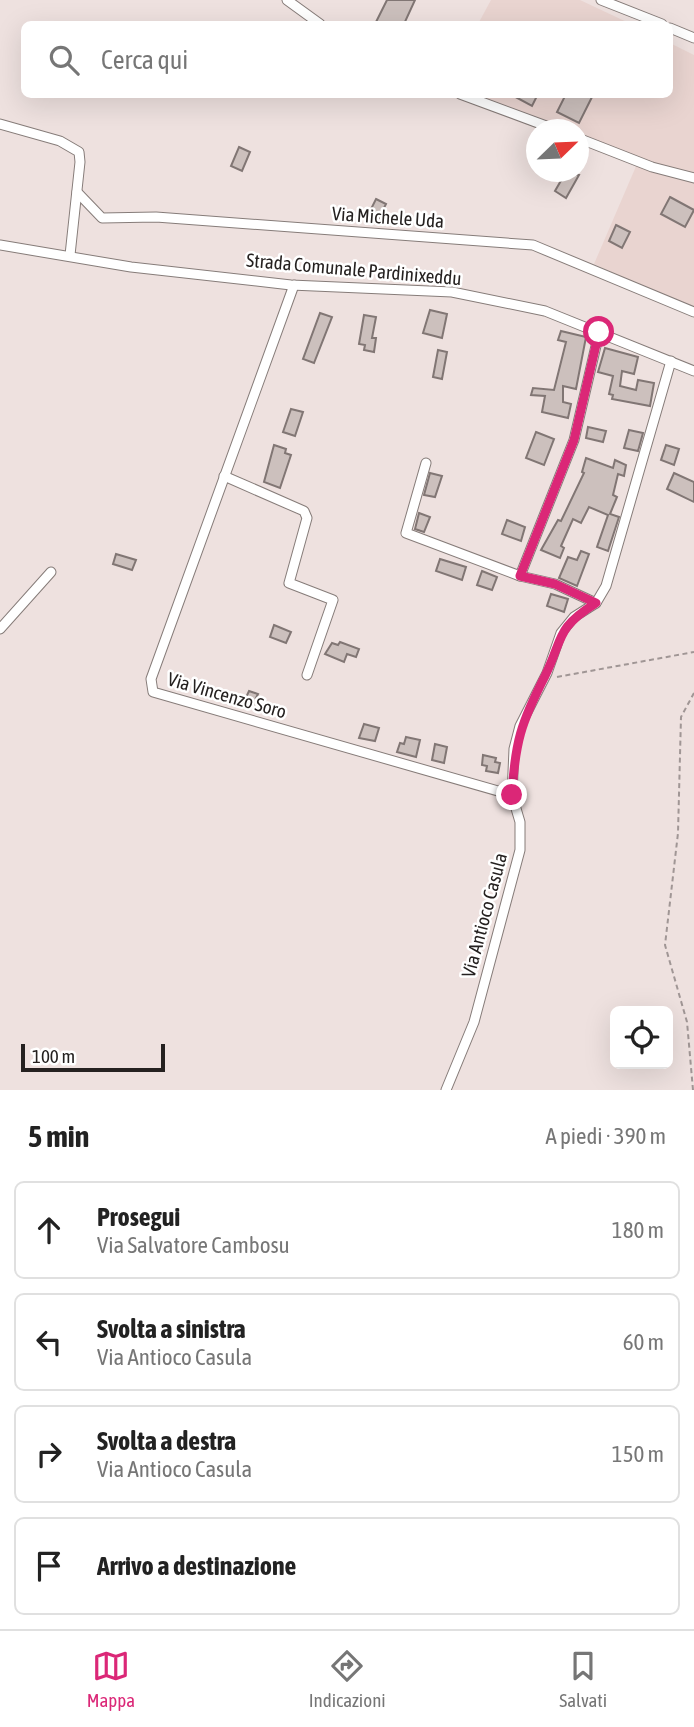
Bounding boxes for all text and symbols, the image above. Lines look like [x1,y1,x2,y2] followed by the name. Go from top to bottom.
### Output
[21,21,673,98] search box
[45,41,83,79] icon: search
[101,45,188,75] text: Cerca qui
[526,119,589,182] north arrow
[331,202,445,232] street label: Via Michele Uda
[245,249,463,289] street label: Strada Comunale Pardinixeddu
[583,316,614,347] route start
[165,668,289,722] street label: Via Vincenzo Soro
[496,779,527,810] route end
[457,850,511,980] street label: Via Antioco Casula
[610,1006,673,1069] map controls
[610,1006,673,1069] button: locate
[21,1041,164,1073] scale bar
[32,1045,75,1067] text: 100 m
[28,1119,89,1153] text: 5 min
[546,1123,666,1149] text: A piedi · 390 m
[97,1202,180,1232] text: Prosegui
[30,1211,68,1249] icon: ahead
[612,1217,664,1243] text: 180 m
[97,1232,290,1258] text: Via Salvatore Cambosu
[97,1314,246,1344] text: Svolta a sinistra
[30,1323,68,1361] icon: left
[623,1329,664,1355] text: 60 m
[97,1344,252,1370] text: Via Antioco Casula
[97,1426,236,1456] text: Svolta a destra
[30,1435,68,1473] icon: right
[612,1441,664,1467] text: 150 m
[97,1456,252,1482] text: Via Antioco Casula
[30,1547,68,1585] icon: arrive
[97,1551,296,1581] text: Arrivo a destinazione
[87,1647,135,1711] tab: Mappa
[309,1647,386,1711] tab: Indicazioni
[559,1647,607,1711] tab: Salvati

